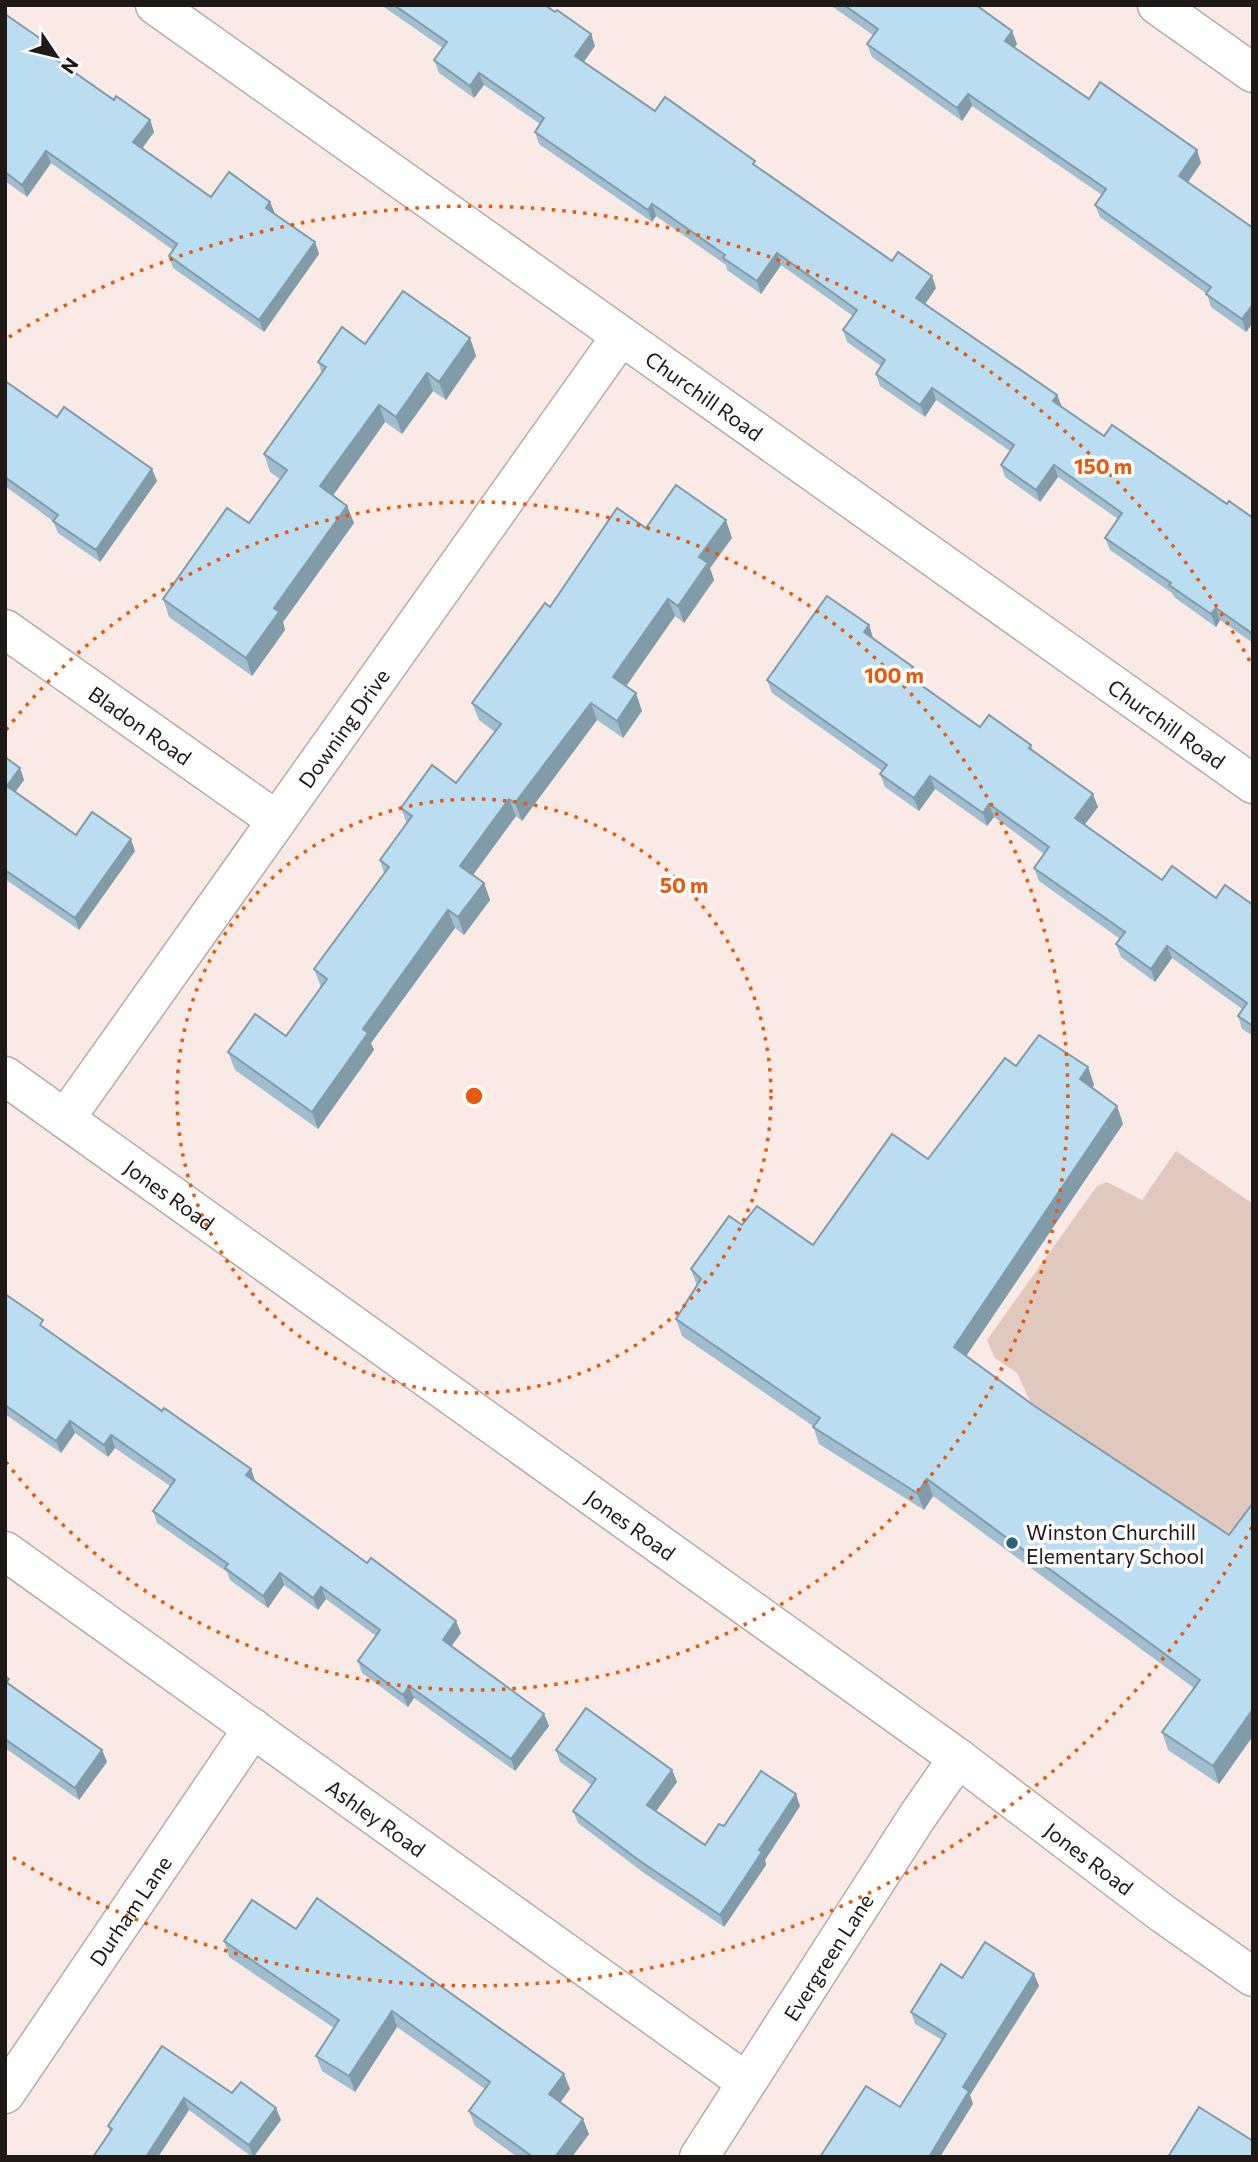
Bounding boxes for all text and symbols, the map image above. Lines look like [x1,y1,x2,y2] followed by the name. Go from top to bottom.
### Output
[21,21,91,91] north arrow
[57,54,84,78] text: N
[641,345,768,445] street label: Churchill Road
[1074,453,1132,478] text: 150 m
[864,662,924,687] text: 100 m
[292,663,394,792] street label: Downing Drive
[1104,673,1231,773] street label: Churchill Road
[85,680,197,769] street label: Bladon Road
[660,872,708,897] text: 50 m
[462,1084,486,1108] centre of rings
[120,1154,220,1235] street label: Jones Road
[581,1484,681,1565] street label: Jones Road
[1026,1519,1204,1568] place label: Winston Churchill Elementary School
[1004,1535,1020,1551] marker: Winston Churchill Elementary School
[322,1773,431,1861] street label: Ashley Road
[1040,1816,1139,1899] street label: Jones Road
[84,1851,176,1970] street label: Durham Lane
[778,1889,877,2025] street label: Evergreen Lane

